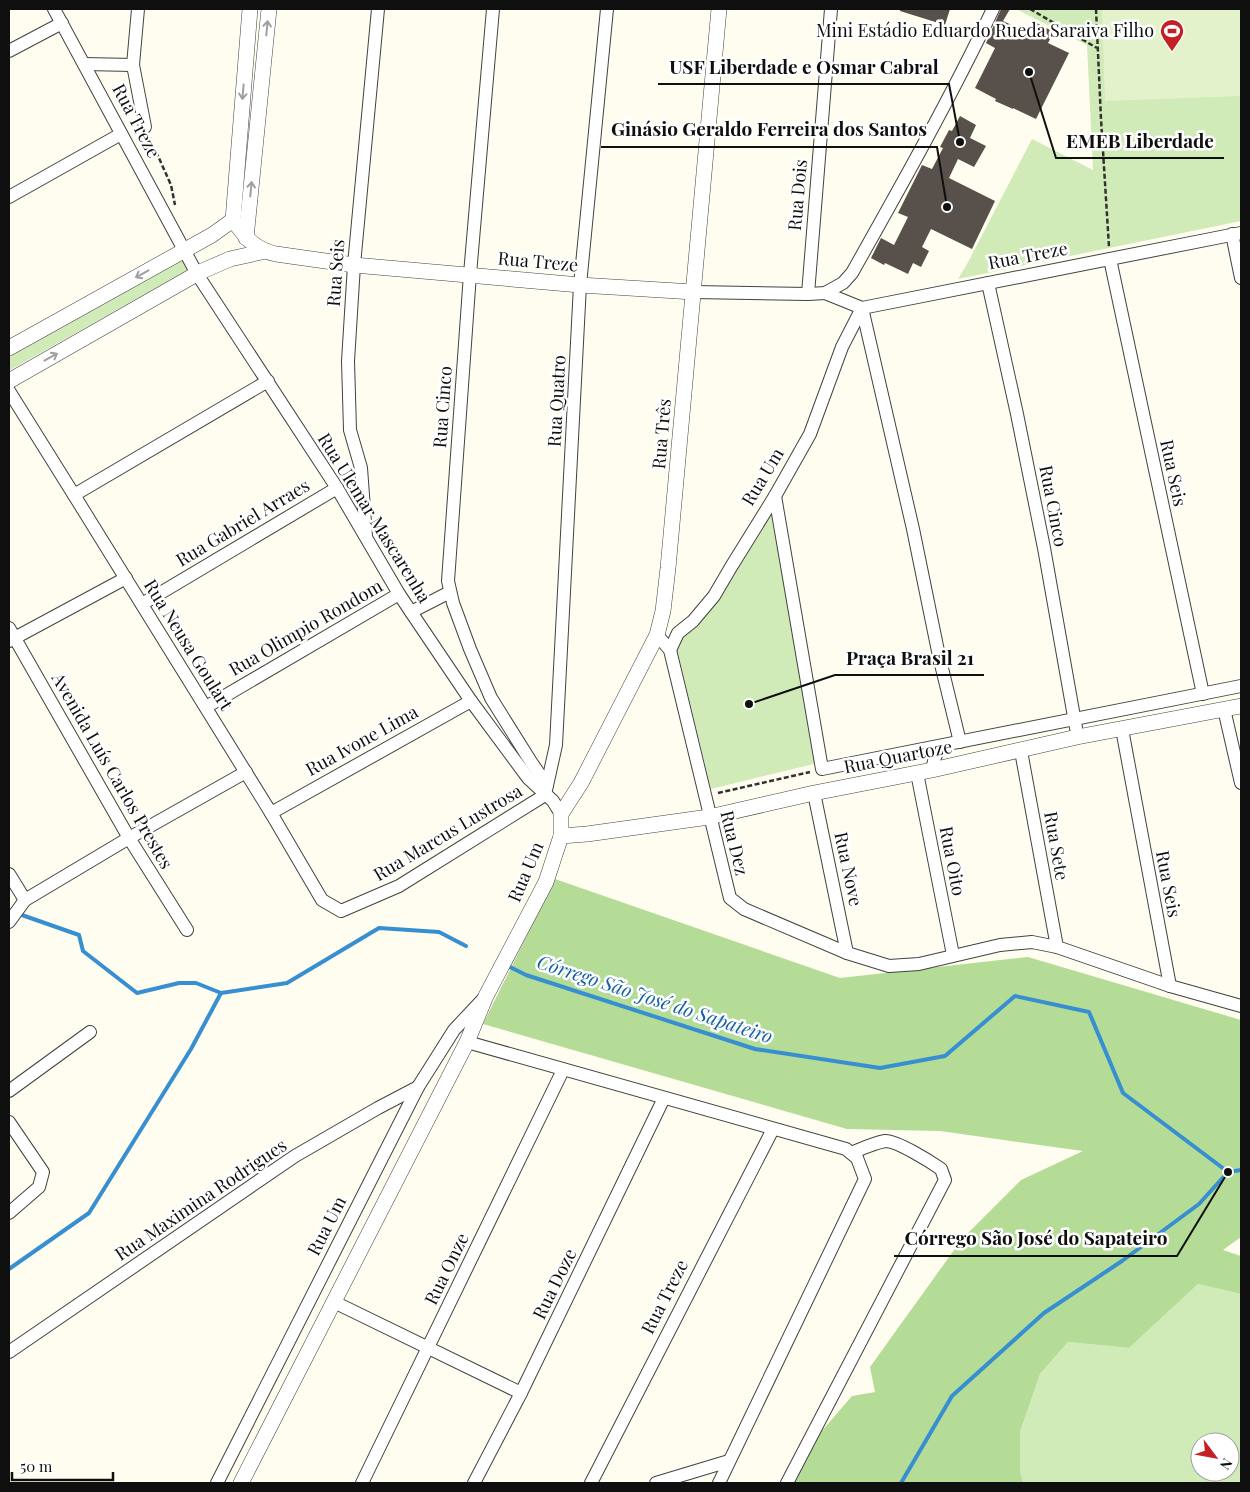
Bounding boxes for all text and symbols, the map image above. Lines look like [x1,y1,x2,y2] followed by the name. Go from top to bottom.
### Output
[816,18,1154,42] place label: Mini Estádio Eduardo Rueda Saraiva Filho
[1159,18,1185,52] sports icon: Mini Estádio Eduardo Rueda Saraiva Filho
[262,20,272,36] one-way arrow
[658,50,949,84] callout: USF Liberdade e Osmar Cabral
[669,53,939,79] text: USF Liberdade e Osmar Cabral
[107,79,166,162] street label: Rua Treze
[238,84,248,100] one-way arrow
[601,113,937,147] callout: Ginásio Geraldo Ferreira dos Santos
[611,115,927,141] text: Ginásio Geraldo Ferreira dos Santos
[1056,124,1224,158] callout: EMEB Liberdade
[1066,127,1214,153] text: EMEB Liberdade
[782,158,812,232] street label: Rua Dois
[246,182,256,198] one-way arrow
[986,236,1070,274] street label: Rua Treze
[321,238,349,307] street label: Rua Seis
[497,246,579,276] street label: Rua Treze
[134,269,149,279] one-way arrow
[44,351,58,361] one-way arrow
[542,354,570,448] street label: Rua Quatro
[427,365,457,449] street label: Rua Cinco
[646,398,676,470] street label: Rua Três
[313,428,437,607] street label: Rua Ulemar Mascarenha
[1155,437,1193,508] street label: Rua Seis
[736,443,789,510] street label: Rua Um
[1034,463,1074,549] street label: Rua Cinco
[171,473,314,572] street label: Rua Gabriel Arraes
[224,573,387,681] street label: Rua Olimpio Rondom
[139,574,239,715] street label: Rua Neusa Goulart
[835,641,984,675] callout: Praça Brasil 21
[846,644,974,670] text: Praça Brasil 21
[46,667,179,873] street label: Avenida Luís Carlos Prestes
[301,699,422,781] street label: Rua Ivone Lima
[842,734,954,778] street label: Rua Quartoze
[369,778,526,886] street label: Rua Marcus Lustrosa
[715,808,755,878] street label: Rua Dez
[1039,809,1075,882] street label: Rua Sete
[935,824,971,898] street label: Rua Oito
[829,830,869,908] street label: Rua Nove
[502,838,549,905] street label: Rua Um
[1151,848,1187,919] street label: Rua Seis
[534,948,776,1048] water label: Córrego São José do Sapateiro
[110,1133,291,1266] street label: Rua Maximina Rodrigues
[301,1192,351,1259] street label: Rua Um
[894,1222,1177,1256] callout: Córrego São José do Sapateiro
[905,1224,1168,1250] text: Córrego São José do Sapateiro
[418,1229,474,1308] street label: Rua Onze
[527,1244,582,1323] street label: Rua Doze
[635,1255,693,1338] street label: Rua Treze
[1190,1432,1240,1482] north arrow
[12,1450,114,1482] scale bar
[1216,1455,1237,1473] text: N
[20,1456,53,1476] text: 50 m

